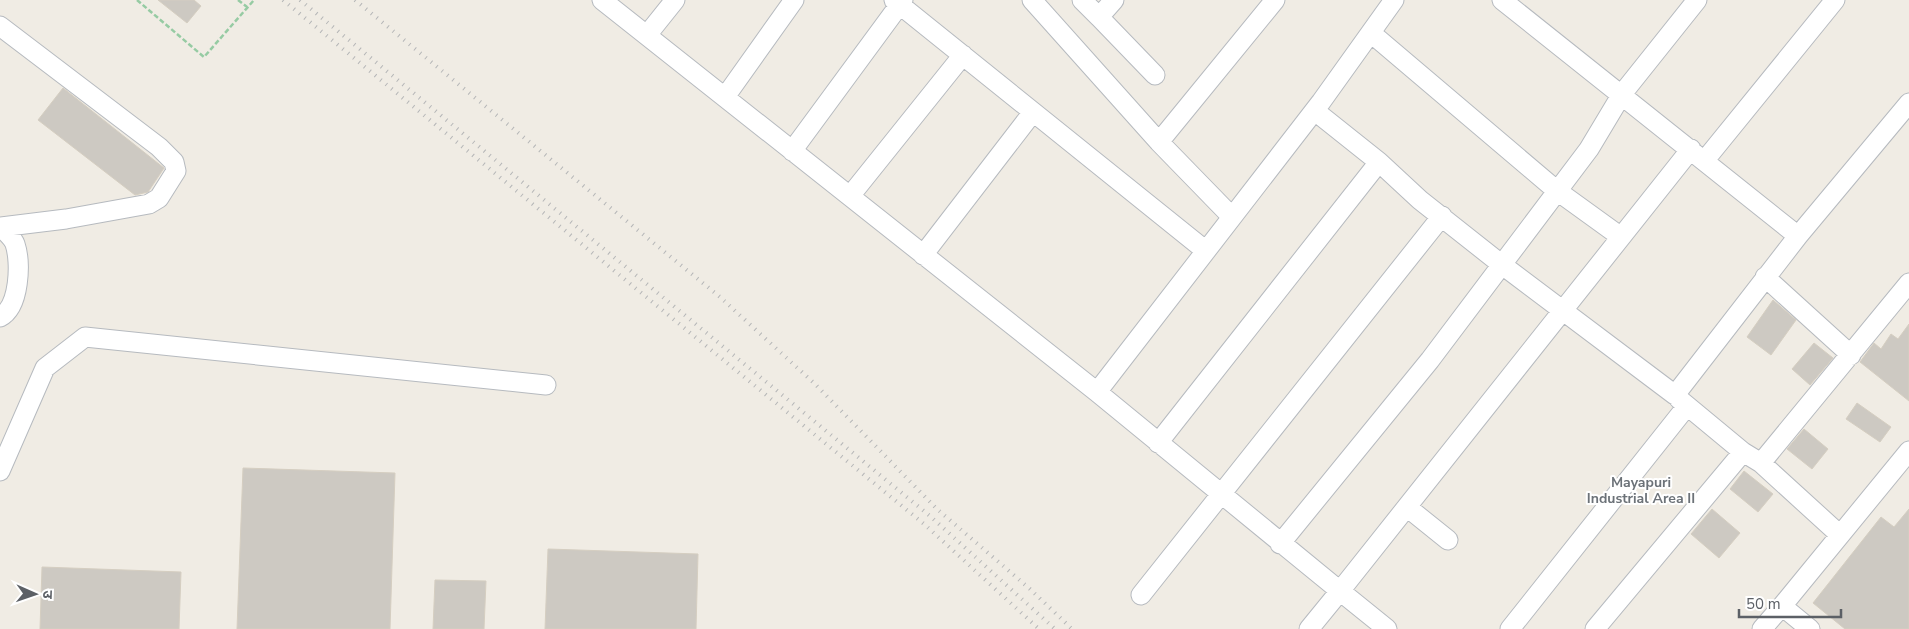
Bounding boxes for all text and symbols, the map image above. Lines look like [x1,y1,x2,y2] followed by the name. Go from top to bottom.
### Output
[1587,473,1695,508] district label: Mayapuri Industrial Area II
[10,569,60,619] north arrow
[1739,586,1842,618] scale bar
[38,590,57,600] text: उ
[1746,594,1781,614] text: 50 m

